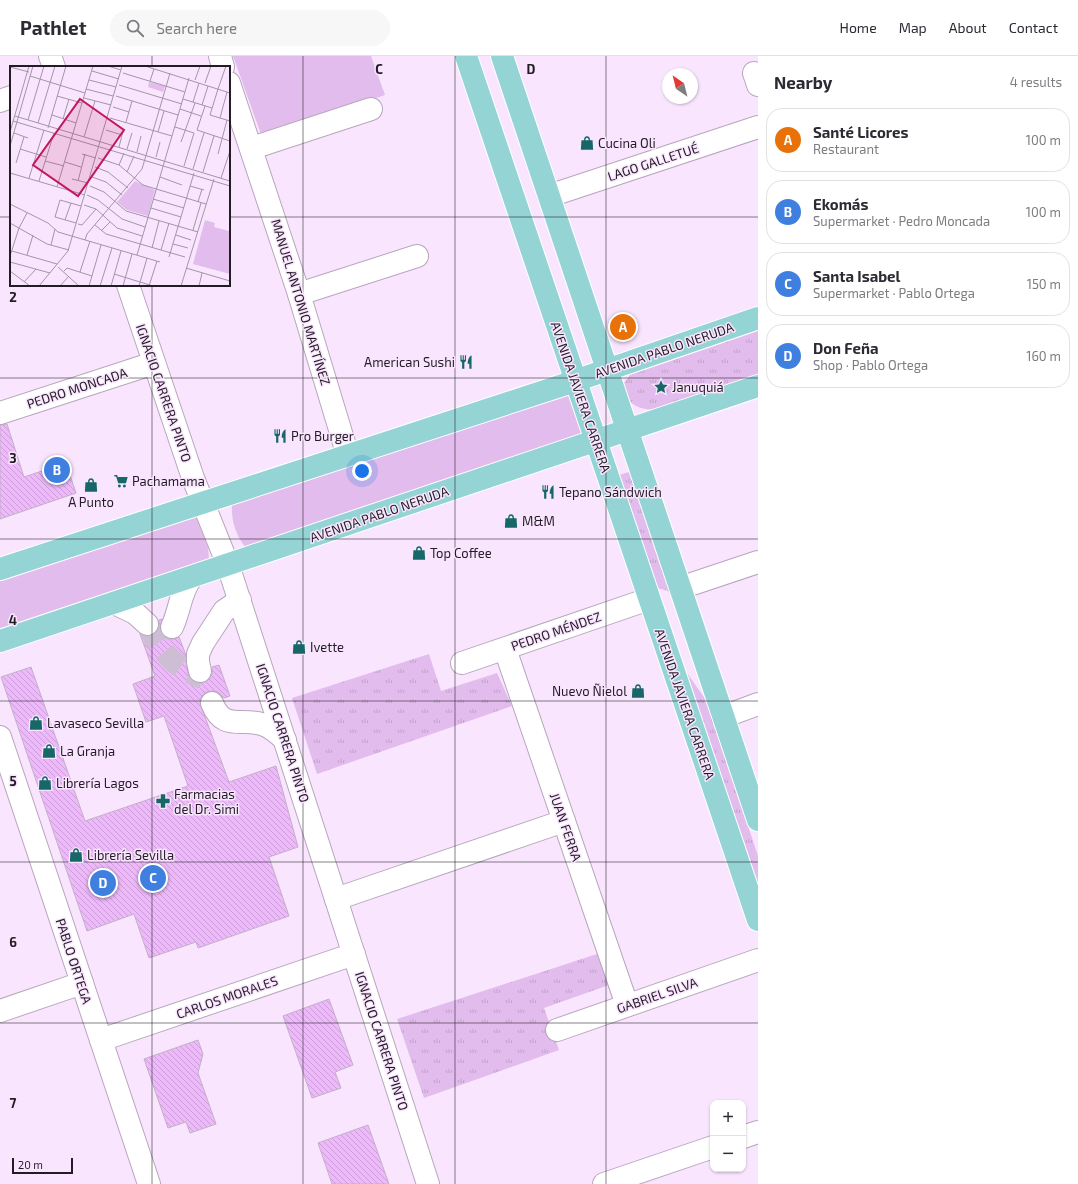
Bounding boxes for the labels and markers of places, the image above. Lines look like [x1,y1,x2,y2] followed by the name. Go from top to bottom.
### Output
[579,135,595,151] shop icon: Cucina Oli
[598,135,656,151] place label: Cucina Oli
[610,312,636,342] pin: A
[364,354,455,370] place label: American Sushi
[458,354,474,370] restaurant icon: American Sushi
[653,379,669,395] place icon: Januquiá
[672,379,724,395] place label: Januquiá
[272,428,288,444] restaurant icon: Pro Burger
[291,428,354,444] place label: Pro Burger
[44,455,70,485] pin: B
[113,473,129,489] supermarket icon: Pachamama
[132,473,205,489] place label: Pachamama
[83,477,99,493] shop icon: A Punto
[540,484,556,500] restaurant icon: Tepano Sándwich
[559,484,662,500] place label: Tepano Sándwich
[68,494,114,510] place label: A Punto
[503,513,519,529] shop icon: M&M
[522,513,555,529] place label: M&M
[411,545,427,561] shop icon: Top Coffee
[430,545,492,561] place label: Top Coffee
[291,639,307,655] shop icon: Ivette
[310,639,344,655] place label: Ivette
[552,683,627,699] place label: Nuevo Ñielol
[630,683,646,699] shop icon: Nuevo Ñielol
[28,715,44,731] shop icon: Lavaseco Sevilla
[47,715,144,731] place label: Lavaseco Sevilla
[41,743,57,759] shop icon: La Granja
[60,743,115,759] place label: La Granja
[37,775,53,791] shop icon: Librería Lagos
[56,775,139,791] place label: Librería Lagos
[174,786,239,817] place label: Farmacias del Dr. Simi
[155,793,171,809] pharmacy icon: Farmacias del Dr. Simi
[68,847,84,863] shop icon: Librería Sevilla
[87,847,174,863] place label: Librería Sevilla
[140,863,166,893] pin: C
[90,868,116,898] pin: D

